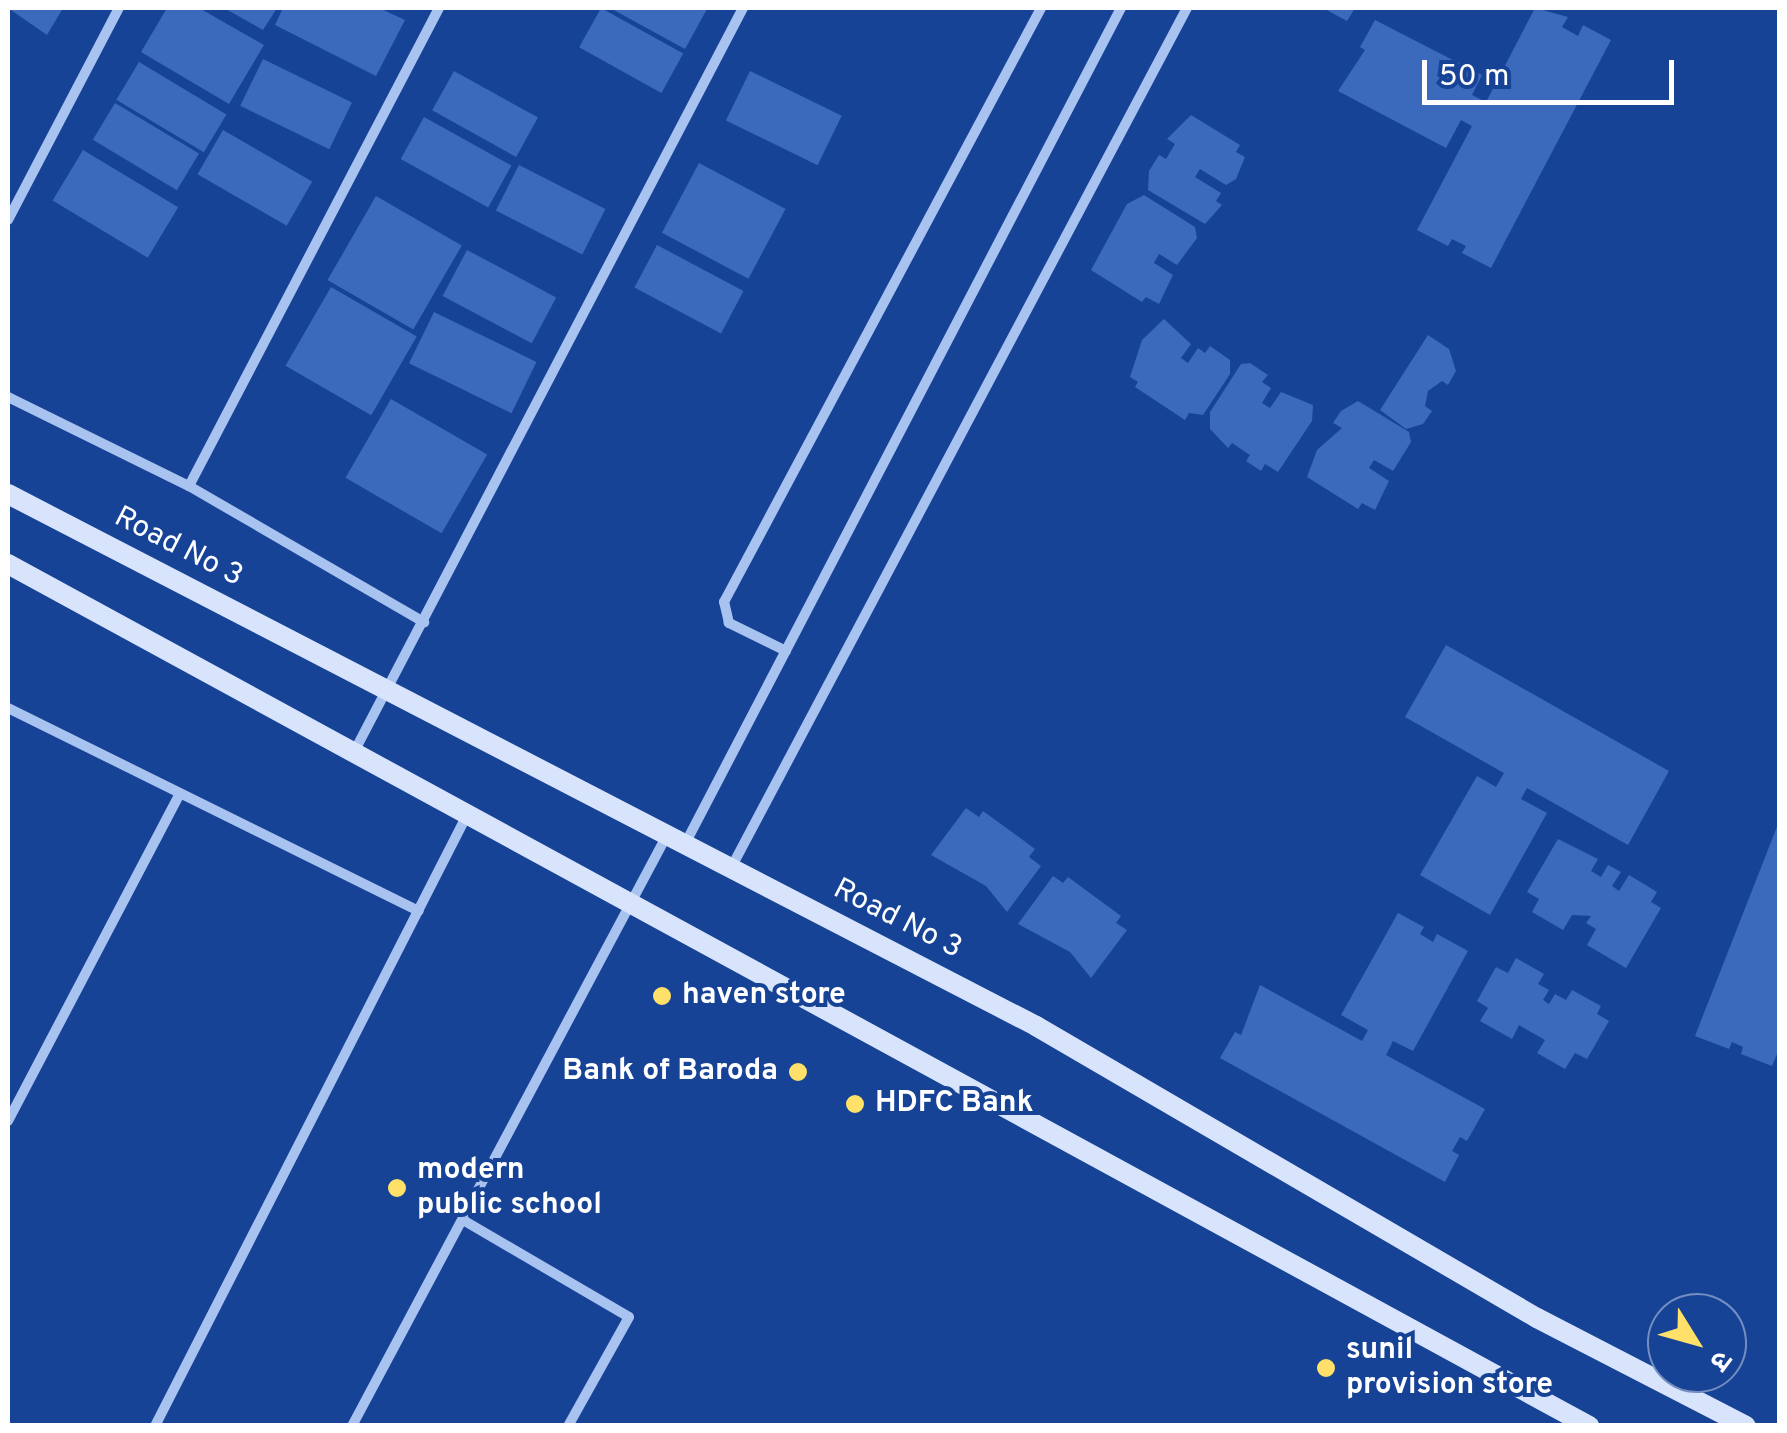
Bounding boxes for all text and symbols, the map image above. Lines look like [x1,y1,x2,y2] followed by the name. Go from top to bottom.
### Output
[1427,40,1680,102] scale bar
[1439,59,1509,96] text: 50 m
[108,500,248,596] street label: Road No 3
[827,872,967,968] street label: Road No 3
[682,978,846,1014] place label: haven store
[651,985,673,1007] marker: haven store
[562,1054,778,1090] place label: Bank of Baroda
[787,1061,809,1083] marker: Bank of Baroda
[875,1086,1033,1122] place label: HDFC Bank
[844,1093,866,1115] marker: HDFC Bank
[417,1153,602,1224] place label: modern public school
[386,1177,408,1199] marker: modern public school
[1647,1293,1747,1393] north arrow
[1346,1333,1553,1404] place label: sunil provision store
[1700,1342,1739,1377] text: उ
[1315,1357,1337,1379] marker: sunil provision store

